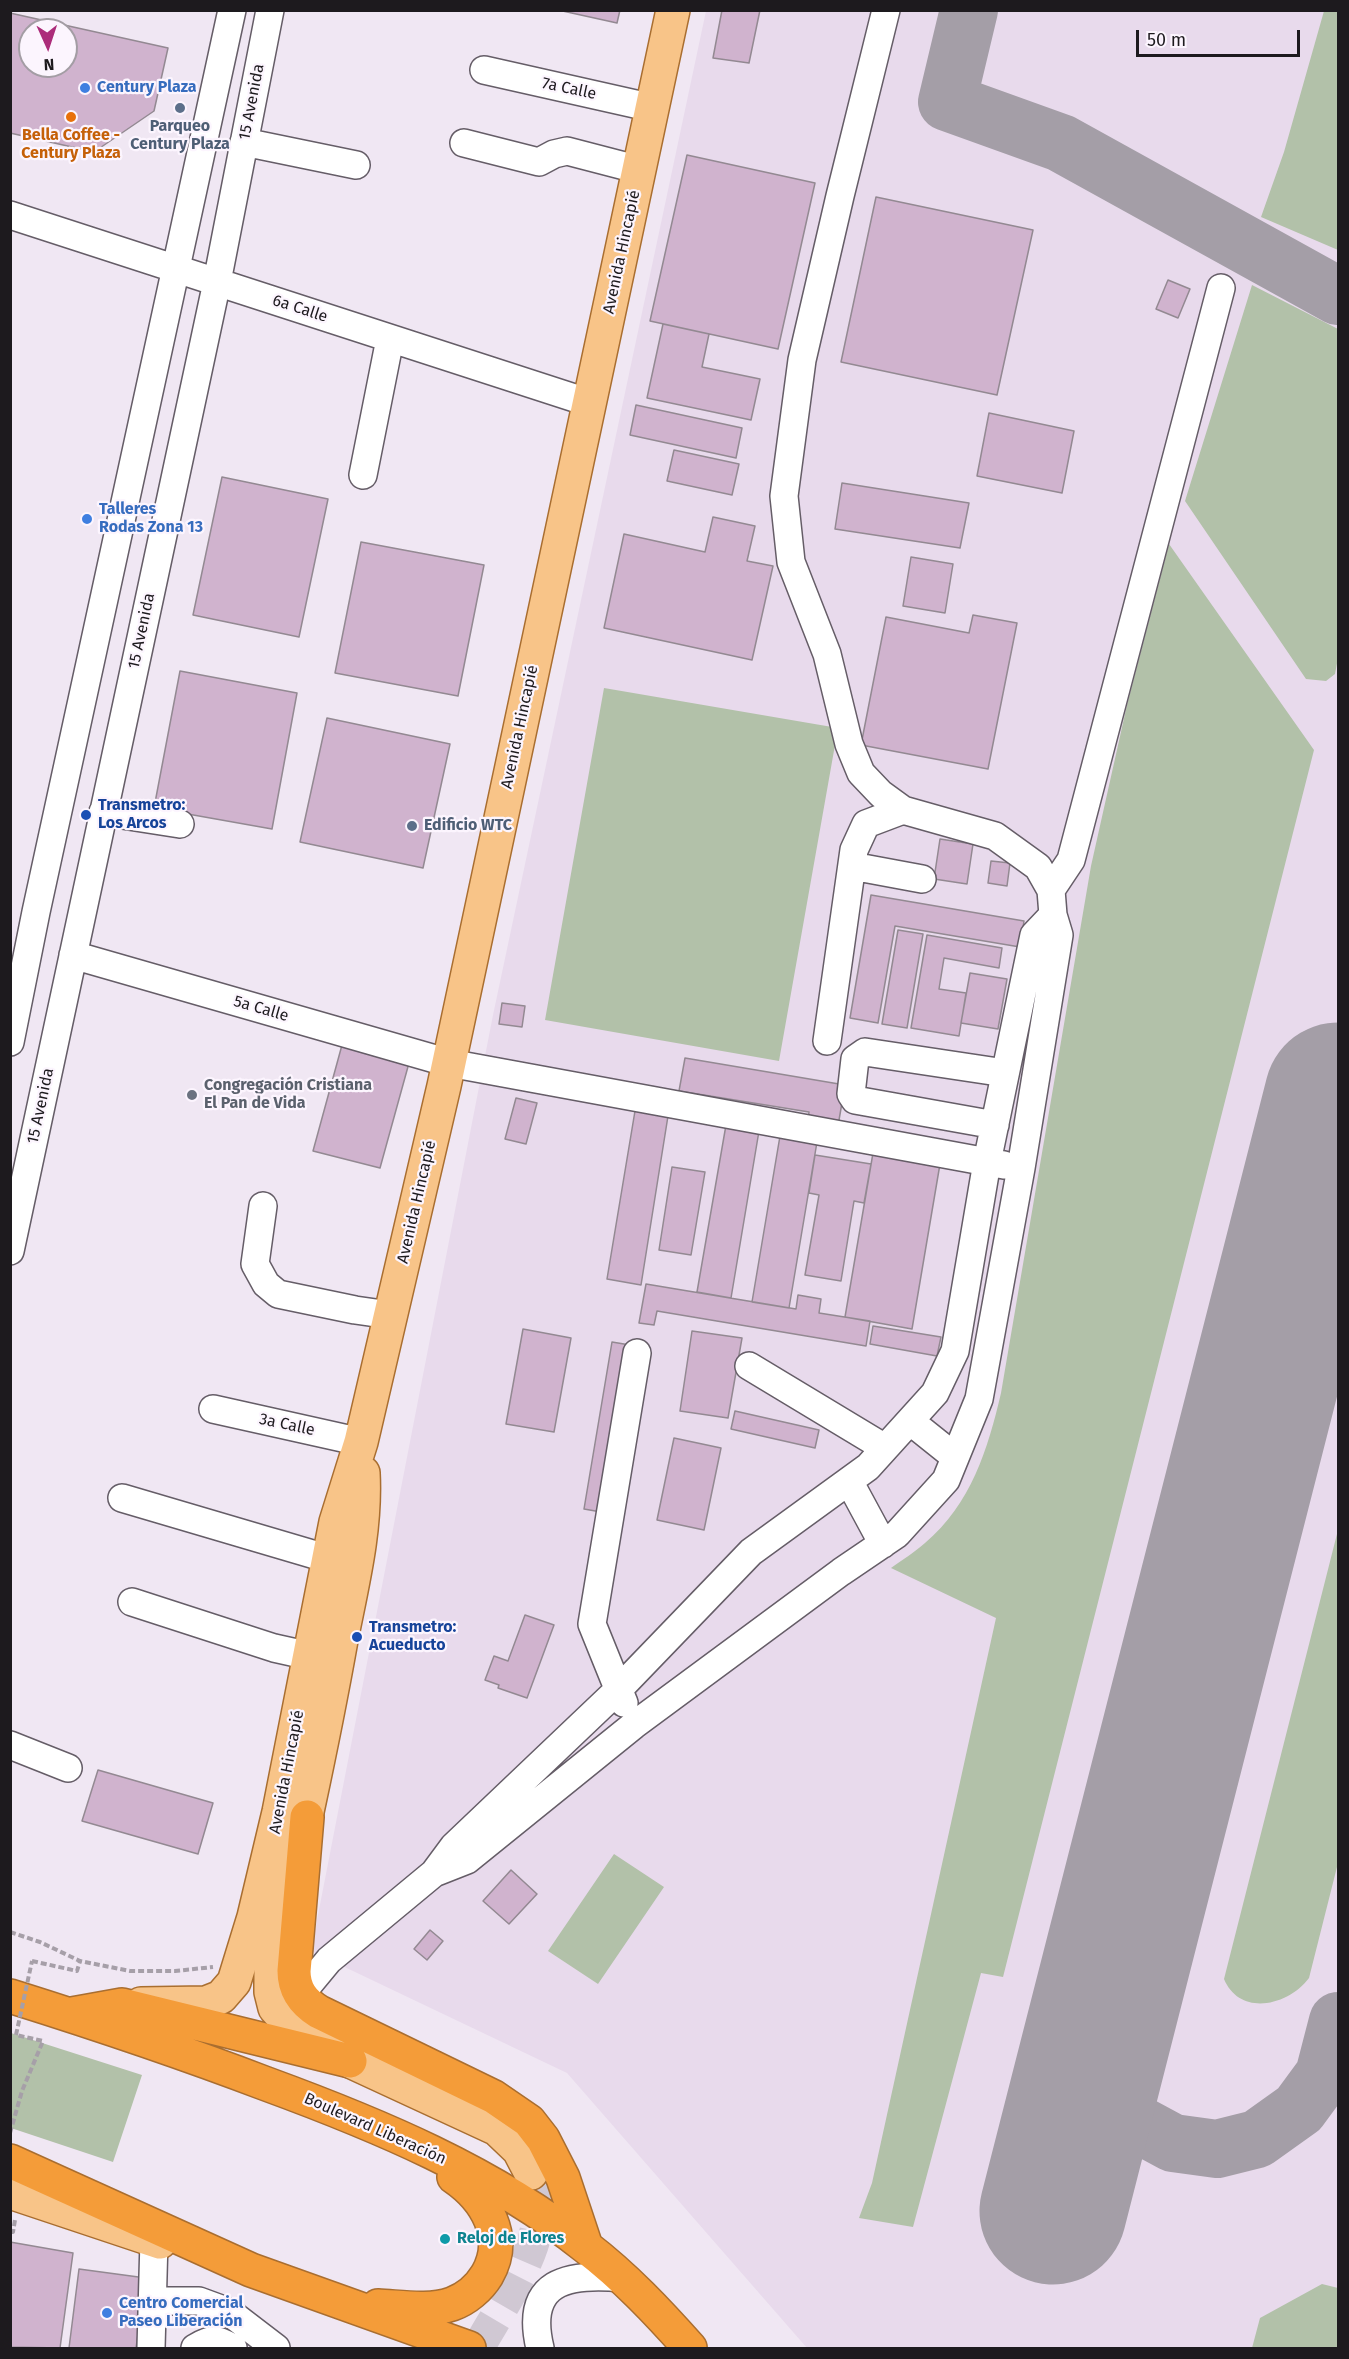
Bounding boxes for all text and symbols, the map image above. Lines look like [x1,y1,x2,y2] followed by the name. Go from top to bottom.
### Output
[18,18,78,78] north arrow
[1139,18,1302,56] scale bar
[1147,29,1186,51] text: 50 m
[43,55,55,74] text: N
[235,62,269,142] street label: 15 Avenida
[540,74,598,104] street label: 7a Calle
[97,78,197,98] place label: Century Plaza
[78,81,92,95] marker: Century Plaza
[173,101,187,115] marker: Parqueo Century Plaza
[64,110,78,124] marker: Bella Coffee - Century Plaza
[130,117,230,155] place label: Parqueo Century Plaza
[21,126,121,164] place label: Bella Coffee - Century Plaza
[600,188,644,316] street label: Avenida Hincapié
[270,291,330,327] street label: 6a Calle
[99,500,203,538] place label: Talleres Rodas Zona 13
[80,512,94,526] marker: Talleres Rodas Zona 13
[125,591,159,671] street label: 15 Avenida
[498,663,542,791] street label: Avenida Hincapié
[98,796,185,834] place label: Transmetro: Los Arcos
[79,808,93,822] marker: Transmetro: Los Arcos
[424,816,512,836] place label: Edificio WTC
[405,819,419,833] marker: Edificio WTC
[231,992,291,1026] street label: 5a Calle
[24,1066,58,1146] street label: 15 Avenida
[204,1076,372,1114] place label: Congregación Cristiana El Pan de Vida
[185,1088,199,1102] marker: Congregación Cristiana El Pan de Vida
[393,1139,441,1265] street label: Avenida Hincapié
[257,1410,317,1440] street label: 3a Calle
[369,1618,456,1656] place label: Transmetro: Acueducto
[350,1630,364,1644] marker: Transmetro: Acueducto
[266,1708,308,1836] street label: Avenida Hincapié
[301,2089,449,2169] street label: Boulevard Liberación
[457,2229,564,2249] place label: Reloj de Flores
[438,2232,452,2246] marker: Reloj de Flores
[119,2294,243,2332] place label: Centro Comercial Paseo Liberación
[100,2306,114,2320] marker: Centro Comercial Paseo Liberación

